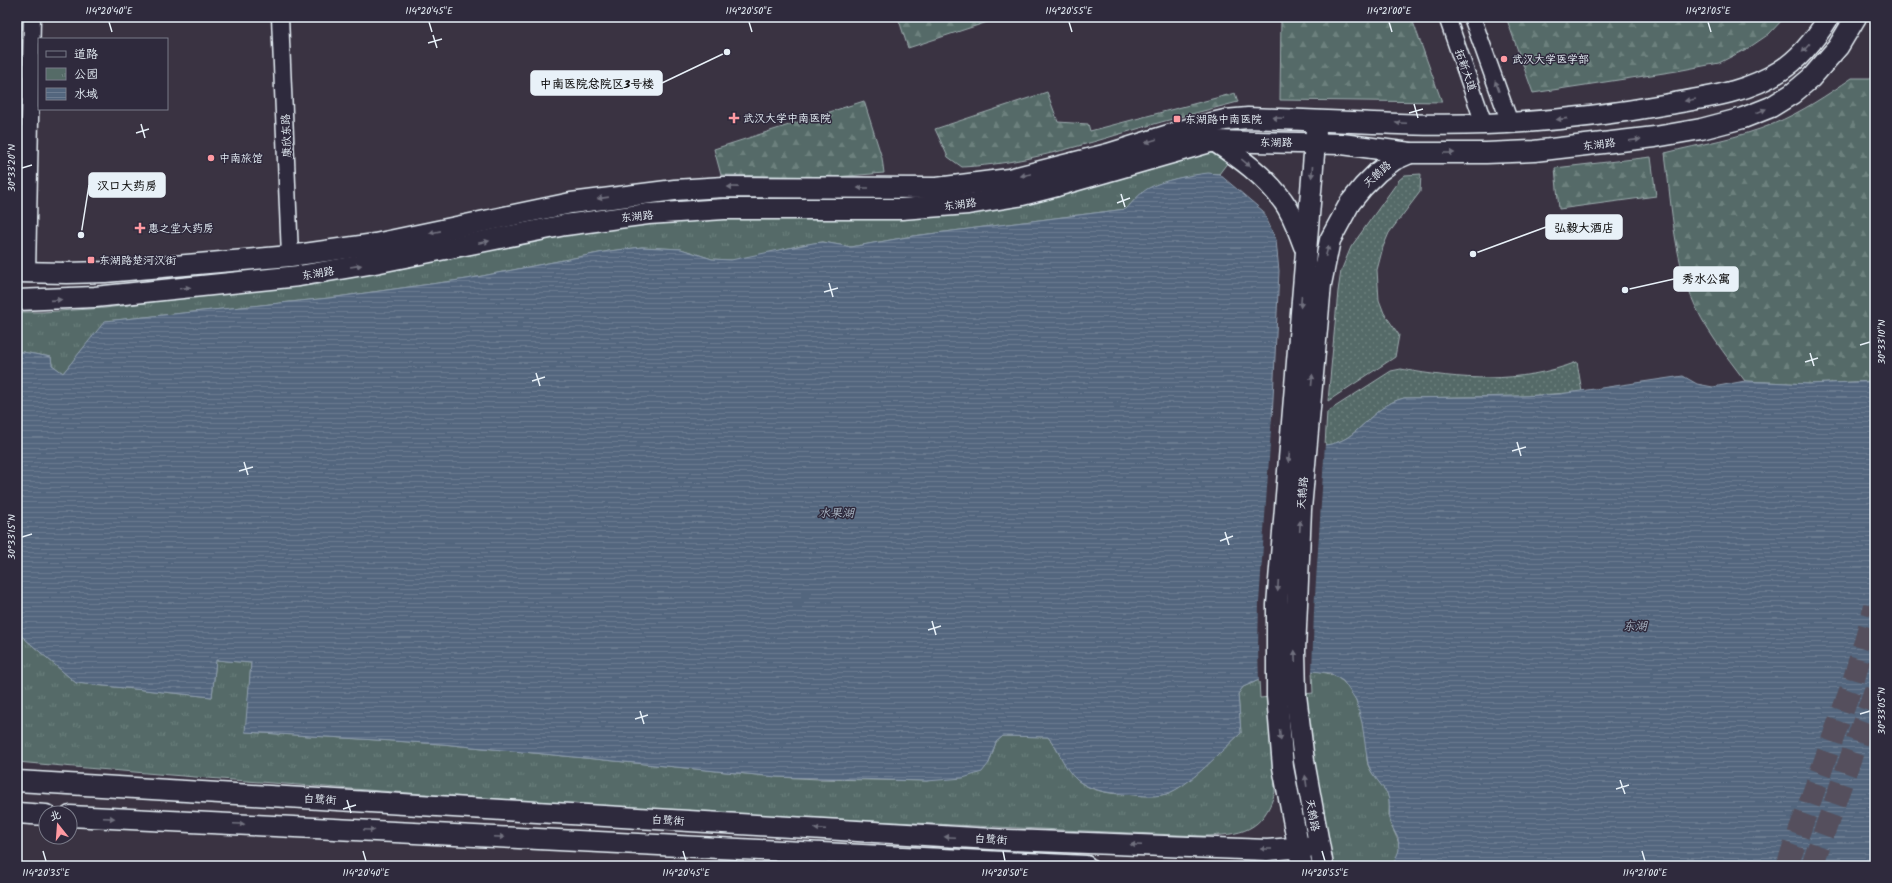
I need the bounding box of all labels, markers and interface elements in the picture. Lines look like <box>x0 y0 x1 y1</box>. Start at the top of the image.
text: 114°20'40"E <box>85 3 134 19</box>
text: 114°20'45"E <box>405 3 454 19</box>
text: 114°20'50"E <box>726 3 774 19</box>
text: 114°20'55"E <box>1045 3 1094 19</box>
text: 114°21'00"E <box>1367 3 1413 19</box>
text: 114°21'05"E <box>1685 3 1732 19</box>
legend <box>38 38 168 110</box>
one-way arrow <box>1801 43 1811 53</box>
text: 道路 <box>74 45 98 64</box>
street label: 拓新大道 <box>1449 47 1481 94</box>
place label: 武汉大学医学部 <box>1512 51 1589 69</box>
marker: 武汉大学医学部 <box>1499 54 1509 64</box>
text: 公园 <box>74 65 98 84</box>
callout: 中南医院总院区3号楼 <box>531 71 662 95</box>
text: 中南医院总院区3号楼 <box>540 75 654 94</box>
one-way arrow <box>1494 80 1500 92</box>
text: 水域 <box>74 85 98 104</box>
one-way arrow <box>1684 98 1696 104</box>
one-way arrow <box>1755 108 1767 114</box>
place label: 武汉大学中南医院 <box>743 110 831 128</box>
place label: 东湖路中南医院 <box>1185 111 1262 129</box>
marker: 武汉大学中南医院 <box>728 112 740 124</box>
street label: 康欣东路 <box>277 114 297 158</box>
marker: 东湖路中南医院 <box>1172 114 1182 124</box>
one-way arrow <box>1272 115 1284 122</box>
one-way arrow <box>1556 116 1568 122</box>
one-way arrow <box>1394 120 1407 126</box>
street label: 东湖路 <box>1259 134 1293 152</box>
street label: 东湖路 <box>1582 134 1617 156</box>
one-way arrow <box>1629 137 1641 143</box>
one-way arrow <box>1145 138 1157 144</box>
text: 30°33'20"N <box>4 144 20 192</box>
place label: 中南旅馆 <box>219 150 263 168</box>
one-way arrow <box>1443 150 1456 156</box>
marker: 中南旅馆 <box>206 153 216 163</box>
street label: 天鹅路 <box>1359 157 1396 192</box>
one-way arrow <box>1241 158 1252 167</box>
one-way arrow <box>1308 166 1315 178</box>
callout: 汉口大药房 <box>89 173 165 197</box>
one-way arrow <box>1020 173 1032 179</box>
text: 汉口大药房 <box>97 177 157 196</box>
one-way arrow <box>726 184 739 190</box>
one-way arrow <box>856 185 869 191</box>
street label: 东湖路 <box>943 194 978 216</box>
one-way arrow <box>597 195 609 201</box>
street label: 东湖路 <box>620 207 654 227</box>
callout: 弘毅大酒店 <box>1546 215 1622 239</box>
text: 弘毅大酒店 <box>1554 219 1614 238</box>
place label: 惠之堂大药房 <box>148 220 214 238</box>
marker: 惠之堂大药房 <box>135 223 145 233</box>
one-way arrow <box>429 229 441 235</box>
one-way arrow <box>478 239 490 245</box>
one-way arrow <box>1324 245 1330 257</box>
place label: 东湖路楚河汉街 <box>99 252 177 270</box>
marker: 东湖路楚河汉街 <box>86 255 96 265</box>
street label: 东湖路 <box>300 263 336 285</box>
one-way arrow <box>350 263 362 269</box>
callout: 秀水公寓 <box>1674 267 1738 291</box>
text: 秀水公寓 <box>1682 270 1730 289</box>
one-way arrow <box>179 284 191 291</box>
one-way arrow <box>50 296 62 303</box>
one-way arrow <box>1298 296 1304 308</box>
text: 30°33'10"N <box>1874 319 1890 365</box>
one-way arrow <box>1309 374 1315 386</box>
one-way arrow <box>1285 451 1292 463</box>
street label: 天鹅路 <box>1293 476 1313 510</box>
water label: 水果湖 <box>818 504 855 523</box>
text: 30°33'15"N <box>4 514 20 560</box>
one-way arrow <box>1296 520 1303 532</box>
one-way arrow <box>1275 580 1282 592</box>
water label: 东湖 <box>1623 617 1648 636</box>
one-way arrow <box>1292 649 1298 662</box>
text: 30°33'05"N <box>1874 687 1890 735</box>
one-way arrow <box>1277 729 1284 741</box>
one-way arrow <box>1303 774 1309 787</box>
street label: 白鹭街 <box>303 790 338 810</box>
street label: 天鹅路 <box>1300 797 1324 833</box>
north arrow <box>38 805 78 845</box>
text: 北 <box>47 806 63 827</box>
street label: 白鹭街 <box>651 811 686 831</box>
one-way arrow <box>103 815 116 821</box>
one-way arrow <box>233 821 245 828</box>
one-way arrow <box>814 825 826 832</box>
one-way arrow <box>363 827 375 834</box>
street label: 白鹭街 <box>974 830 1009 850</box>
one-way arrow <box>492 833 505 840</box>
one-way arrow <box>944 833 956 840</box>
one-way arrow <box>1129 842 1142 848</box>
one-way arrow <box>1259 846 1272 852</box>
text: 114°20'35"E <box>22 865 71 881</box>
text: 114°20'40"E <box>342 865 391 881</box>
text: 114°20'45"E <box>662 865 711 881</box>
text: 114°20'50"E <box>982 865 1030 881</box>
text: 114°20'55"E <box>1301 865 1350 881</box>
text: 114°21'00"E <box>1623 865 1669 881</box>

